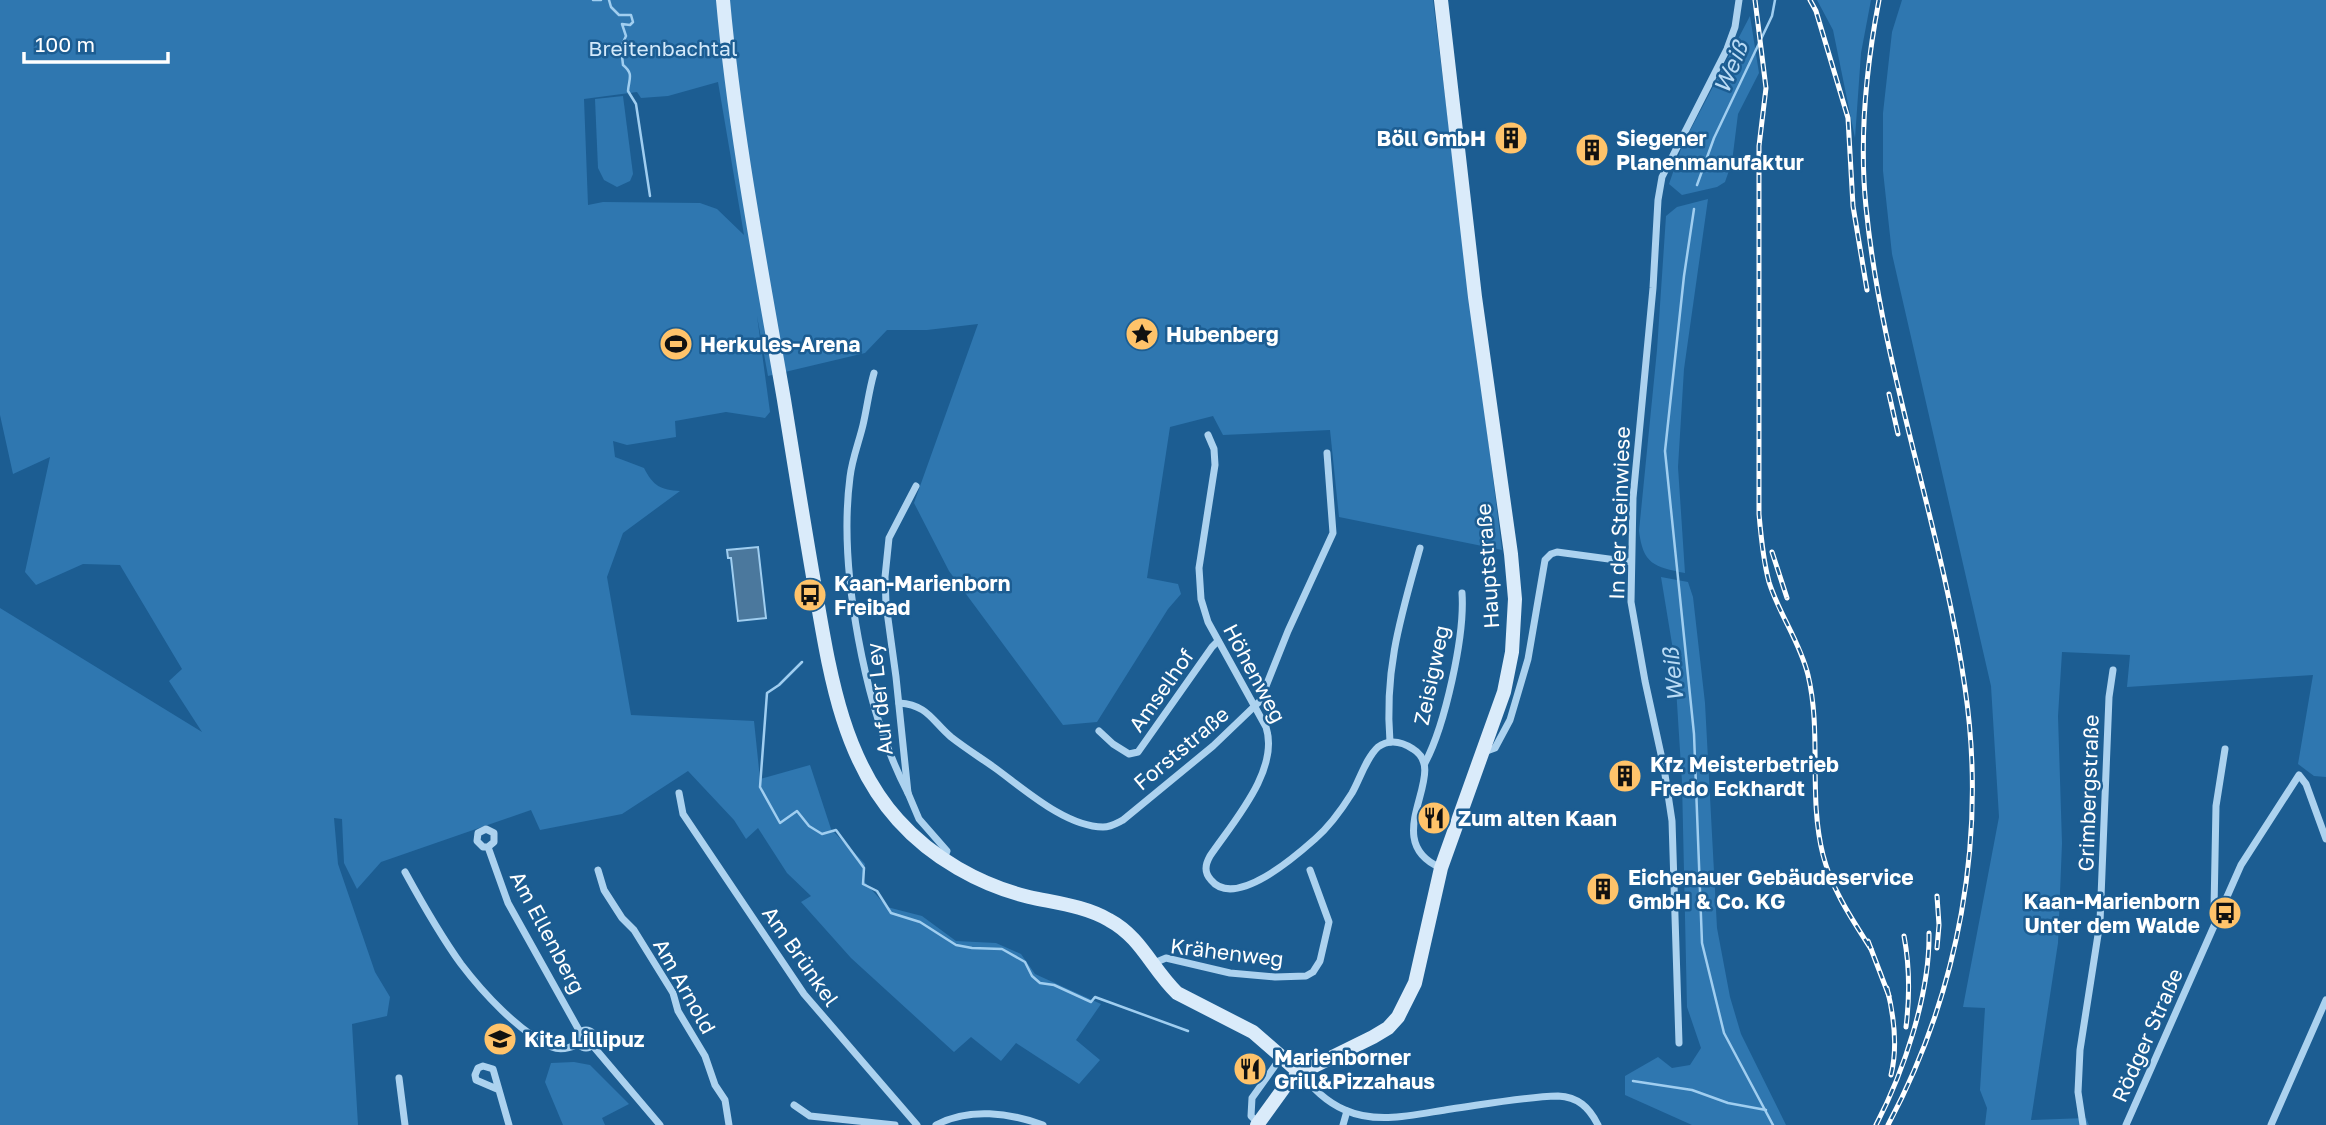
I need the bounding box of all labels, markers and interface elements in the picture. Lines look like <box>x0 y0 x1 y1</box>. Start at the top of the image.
scale bar <box>24 21 168 65</box>
text: 100 m <box>35 31 95 57</box>
park label: Breitenbachtal <box>588 35 738 61</box>
water label: Weiß <box>1707 35 1754 97</box>
building icon: Böll GmbH <box>1492 119 1530 157</box>
place label: Böll GmbH <box>1377 125 1486 151</box>
place label: Siegener Planenmanufaktur <box>1616 125 1804 175</box>
building icon: Siegener Planenmanufaktur <box>1573 131 1611 169</box>
place icon: Hubenberg <box>1123 315 1161 353</box>
place label: Hubenberg <box>1166 321 1279 347</box>
sports icon: Herkules-Arena <box>657 325 695 363</box>
place label: Herkules-Arena <box>700 331 860 357</box>
street label: In der Steinwiese <box>1603 426 1635 600</box>
street label: Hauptstraße <box>1470 502 1504 630</box>
place label: Kaan-Marienborn Freibad <box>834 570 1010 620</box>
bus stop icon: Kaan-Marienborn Freibad <box>791 576 829 614</box>
street label: Höhenweg <box>1218 619 1292 727</box>
street label: Zeisigweg <box>1408 623 1454 727</box>
street label: Auf der Ley <box>860 641 898 757</box>
street label: Amselhof <box>1123 643 1199 737</box>
water label: Weiß <box>1655 645 1689 703</box>
street label: Forststraße <box>1128 701 1234 795</box>
street label: Grimbergstraße <box>2072 714 2104 872</box>
place label: Kfz Meisterbetrieb Fredo Eckhardt <box>1650 751 1839 801</box>
building icon: Kfz Meisterbetrieb Fredo Eckhardt <box>1606 757 1644 795</box>
restaurant icon: Zum alten Kaan <box>1415 799 1453 837</box>
place label: Zum alten Kaan <box>1458 805 1617 831</box>
place label: Eichenauer Gebäudeservice GmbH & Co. KG <box>1628 864 1914 914</box>
street label: Am Ellenberg <box>505 866 591 998</box>
building icon: Eichenauer Gebäudeservice GmbH & Co. KG <box>1584 870 1622 908</box>
place label: Kaan-Marienborn Unter dem Walde <box>2024 888 2200 938</box>
bus stop icon: Kaan-Marienborn Unter dem Walde <box>2206 894 2244 932</box>
street label: Am Brünkel <box>757 901 845 1011</box>
street label: Krähenweg <box>1169 932 1285 972</box>
street label: Am Arnold <box>648 934 722 1038</box>
street label: Rödger Straße <box>2106 964 2188 1106</box>
school or university icon: Kita Lillipuz <box>481 1020 519 1058</box>
place label: Kita Lillipuz <box>524 1026 645 1052</box>
place label: Marienborner Grill&Pizzahaus <box>1274 1044 1435 1094</box>
restaurant icon: Marienborner Grill&Pizzahaus <box>1231 1050 1269 1088</box>

